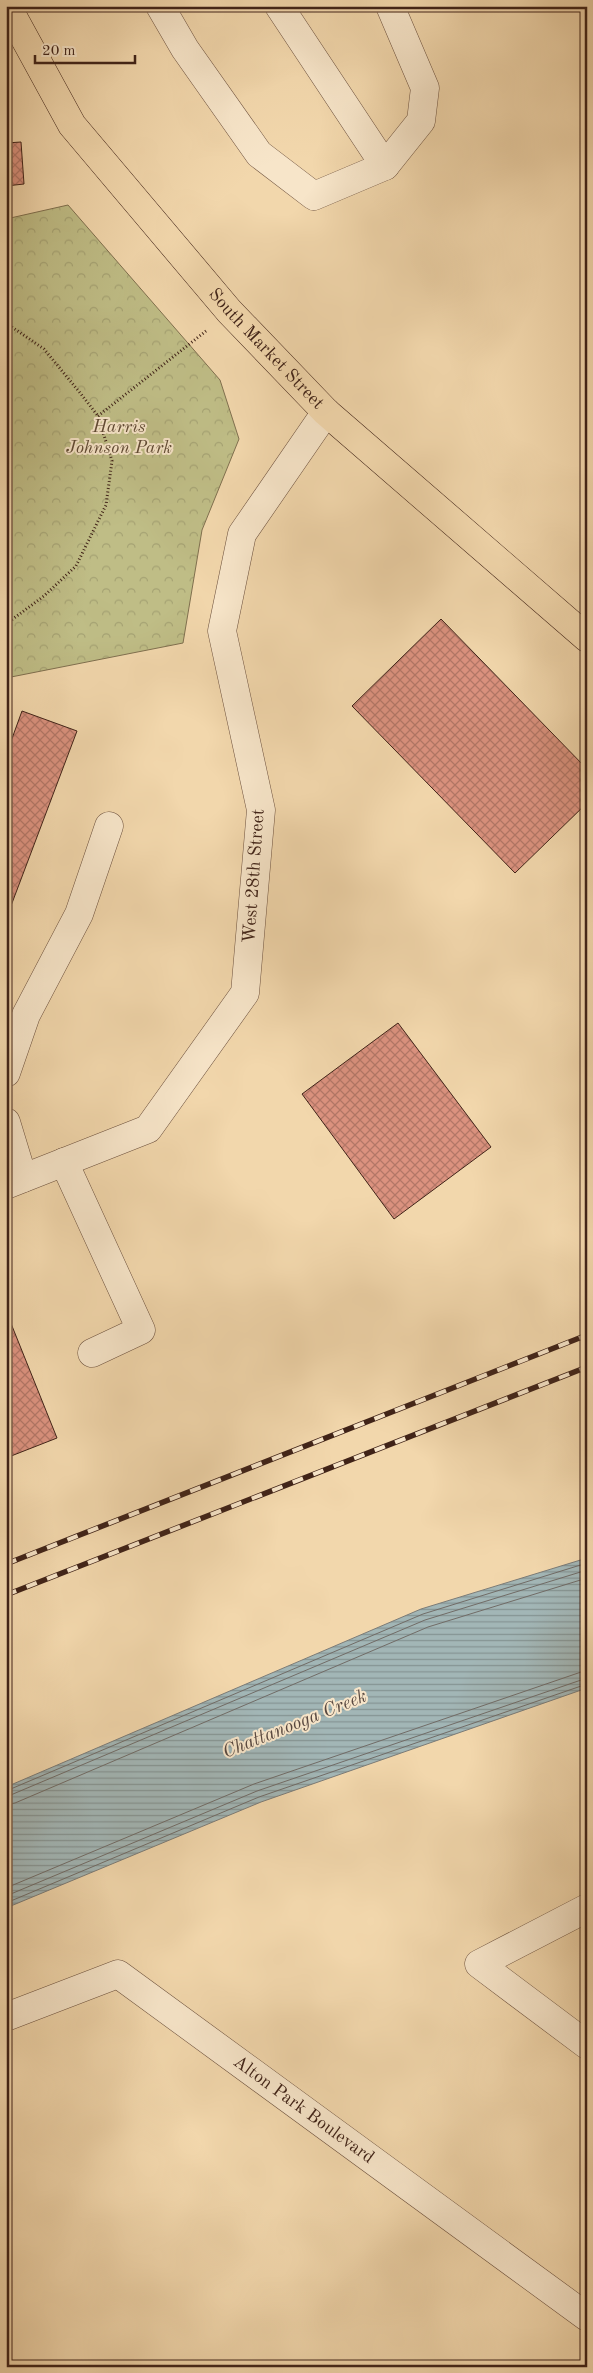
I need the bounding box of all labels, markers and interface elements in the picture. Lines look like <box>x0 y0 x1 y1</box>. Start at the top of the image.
scale bar <box>35 32 135 64</box>
text: 20 m <box>42 44 76 59</box>
street label: South Market Street <box>205 285 327 413</box>
park label: Harris Johnson Park <box>66 418 172 457</box>
street label: West 28th Street <box>240 808 268 944</box>
water label: Chattanooga Creek <box>220 1687 370 1763</box>
street label: Alton Park Boulevard <box>230 2052 377 2167</box>

